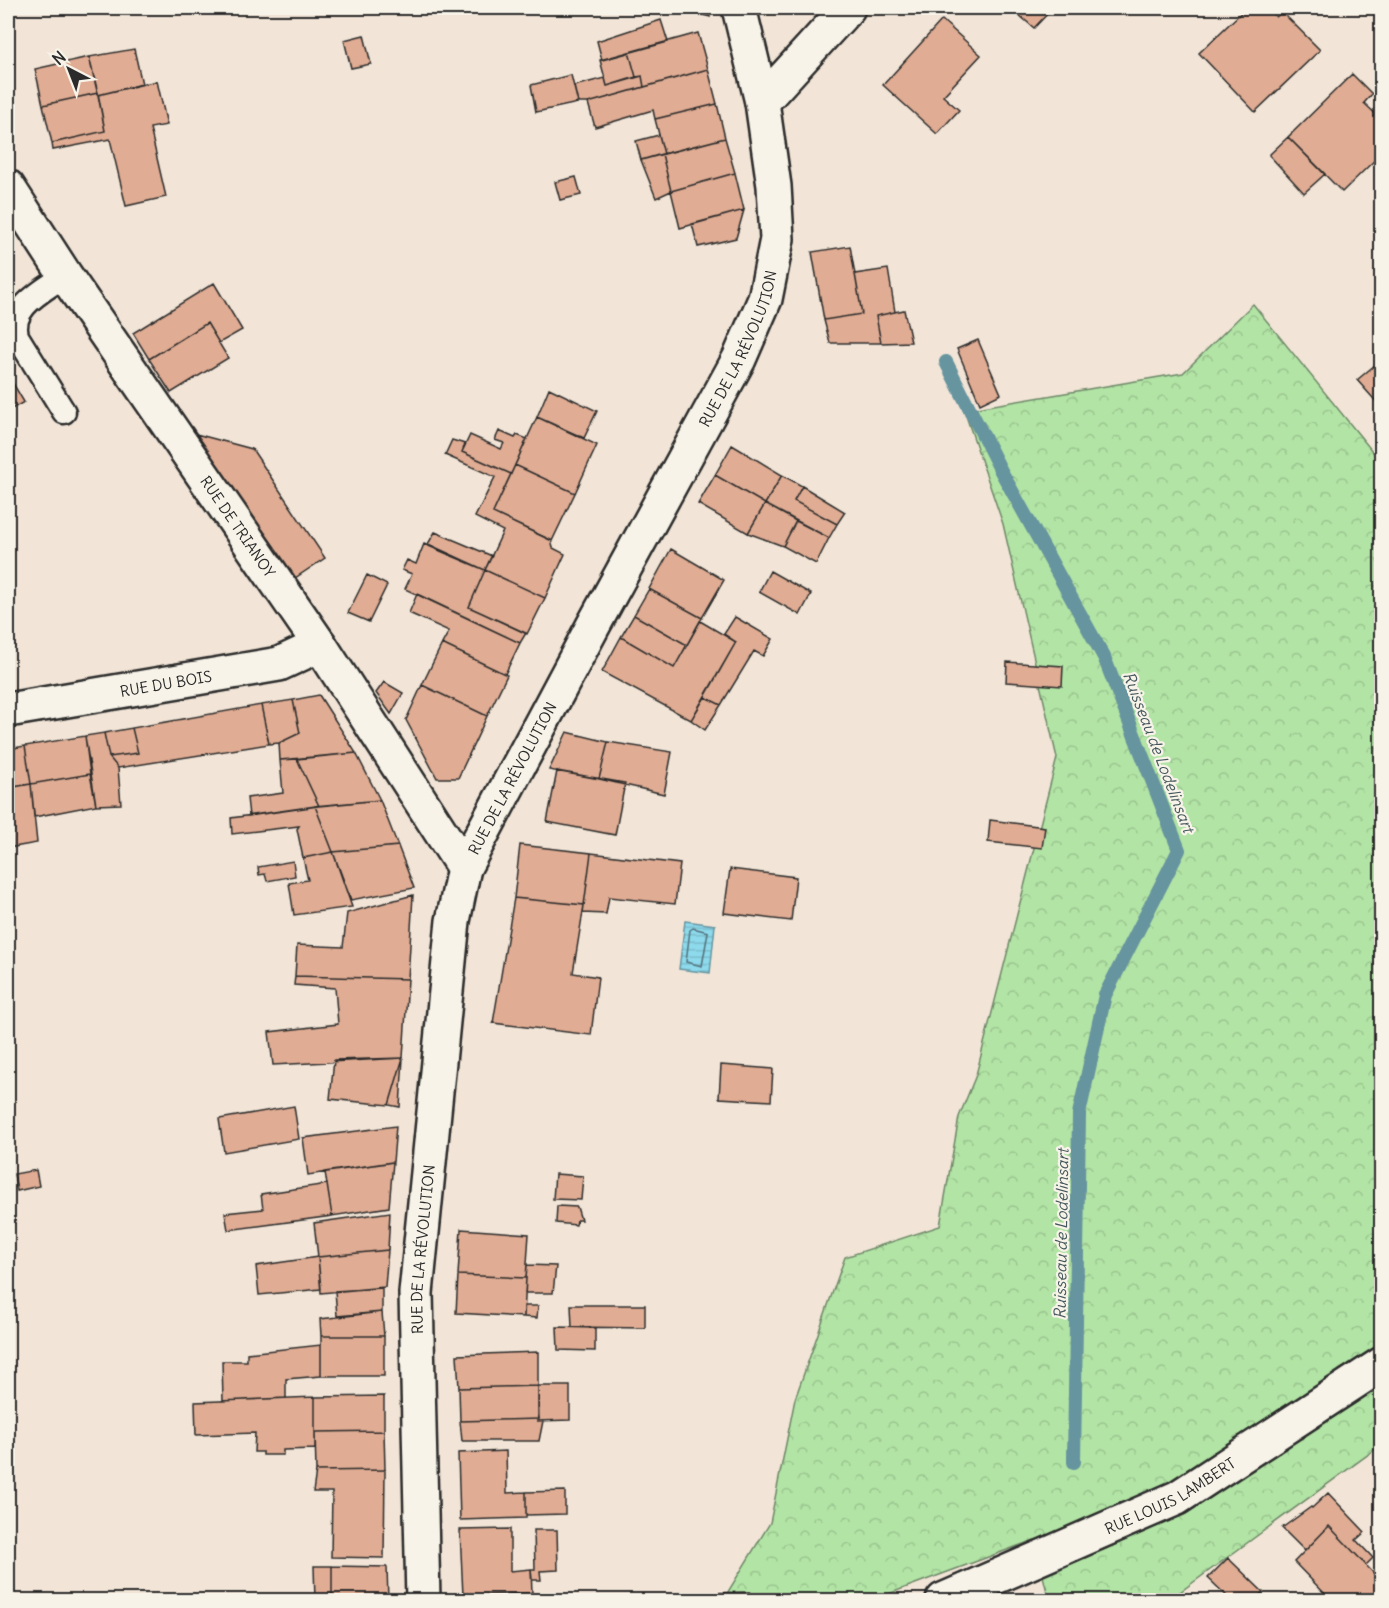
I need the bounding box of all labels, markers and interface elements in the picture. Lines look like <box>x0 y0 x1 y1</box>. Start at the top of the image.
north arrow <box>39 39 99 99</box>
text: N <box>48 47 70 69</box>
street label: RUE DE LA RÉVOLUTION <box>694 269 780 430</box>
street label: RUE DE TRIANOY <box>197 472 280 581</box>
street label: RUE DU BOIS <box>118 666 213 700</box>
water label: Ruisseau de Lodelinsart <box>1119 669 1200 838</box>
street label: RUE DE LA RÉVOLUTION <box>464 699 560 858</box>
water label: Ruisseau de Lodelinsart <box>1050 1146 1073 1319</box>
street label: RUE DE LA RÉVOLUTION <box>406 1164 438 1334</box>
street label: RUE LOUIS LAMBERT <box>1102 1453 1239 1538</box>

